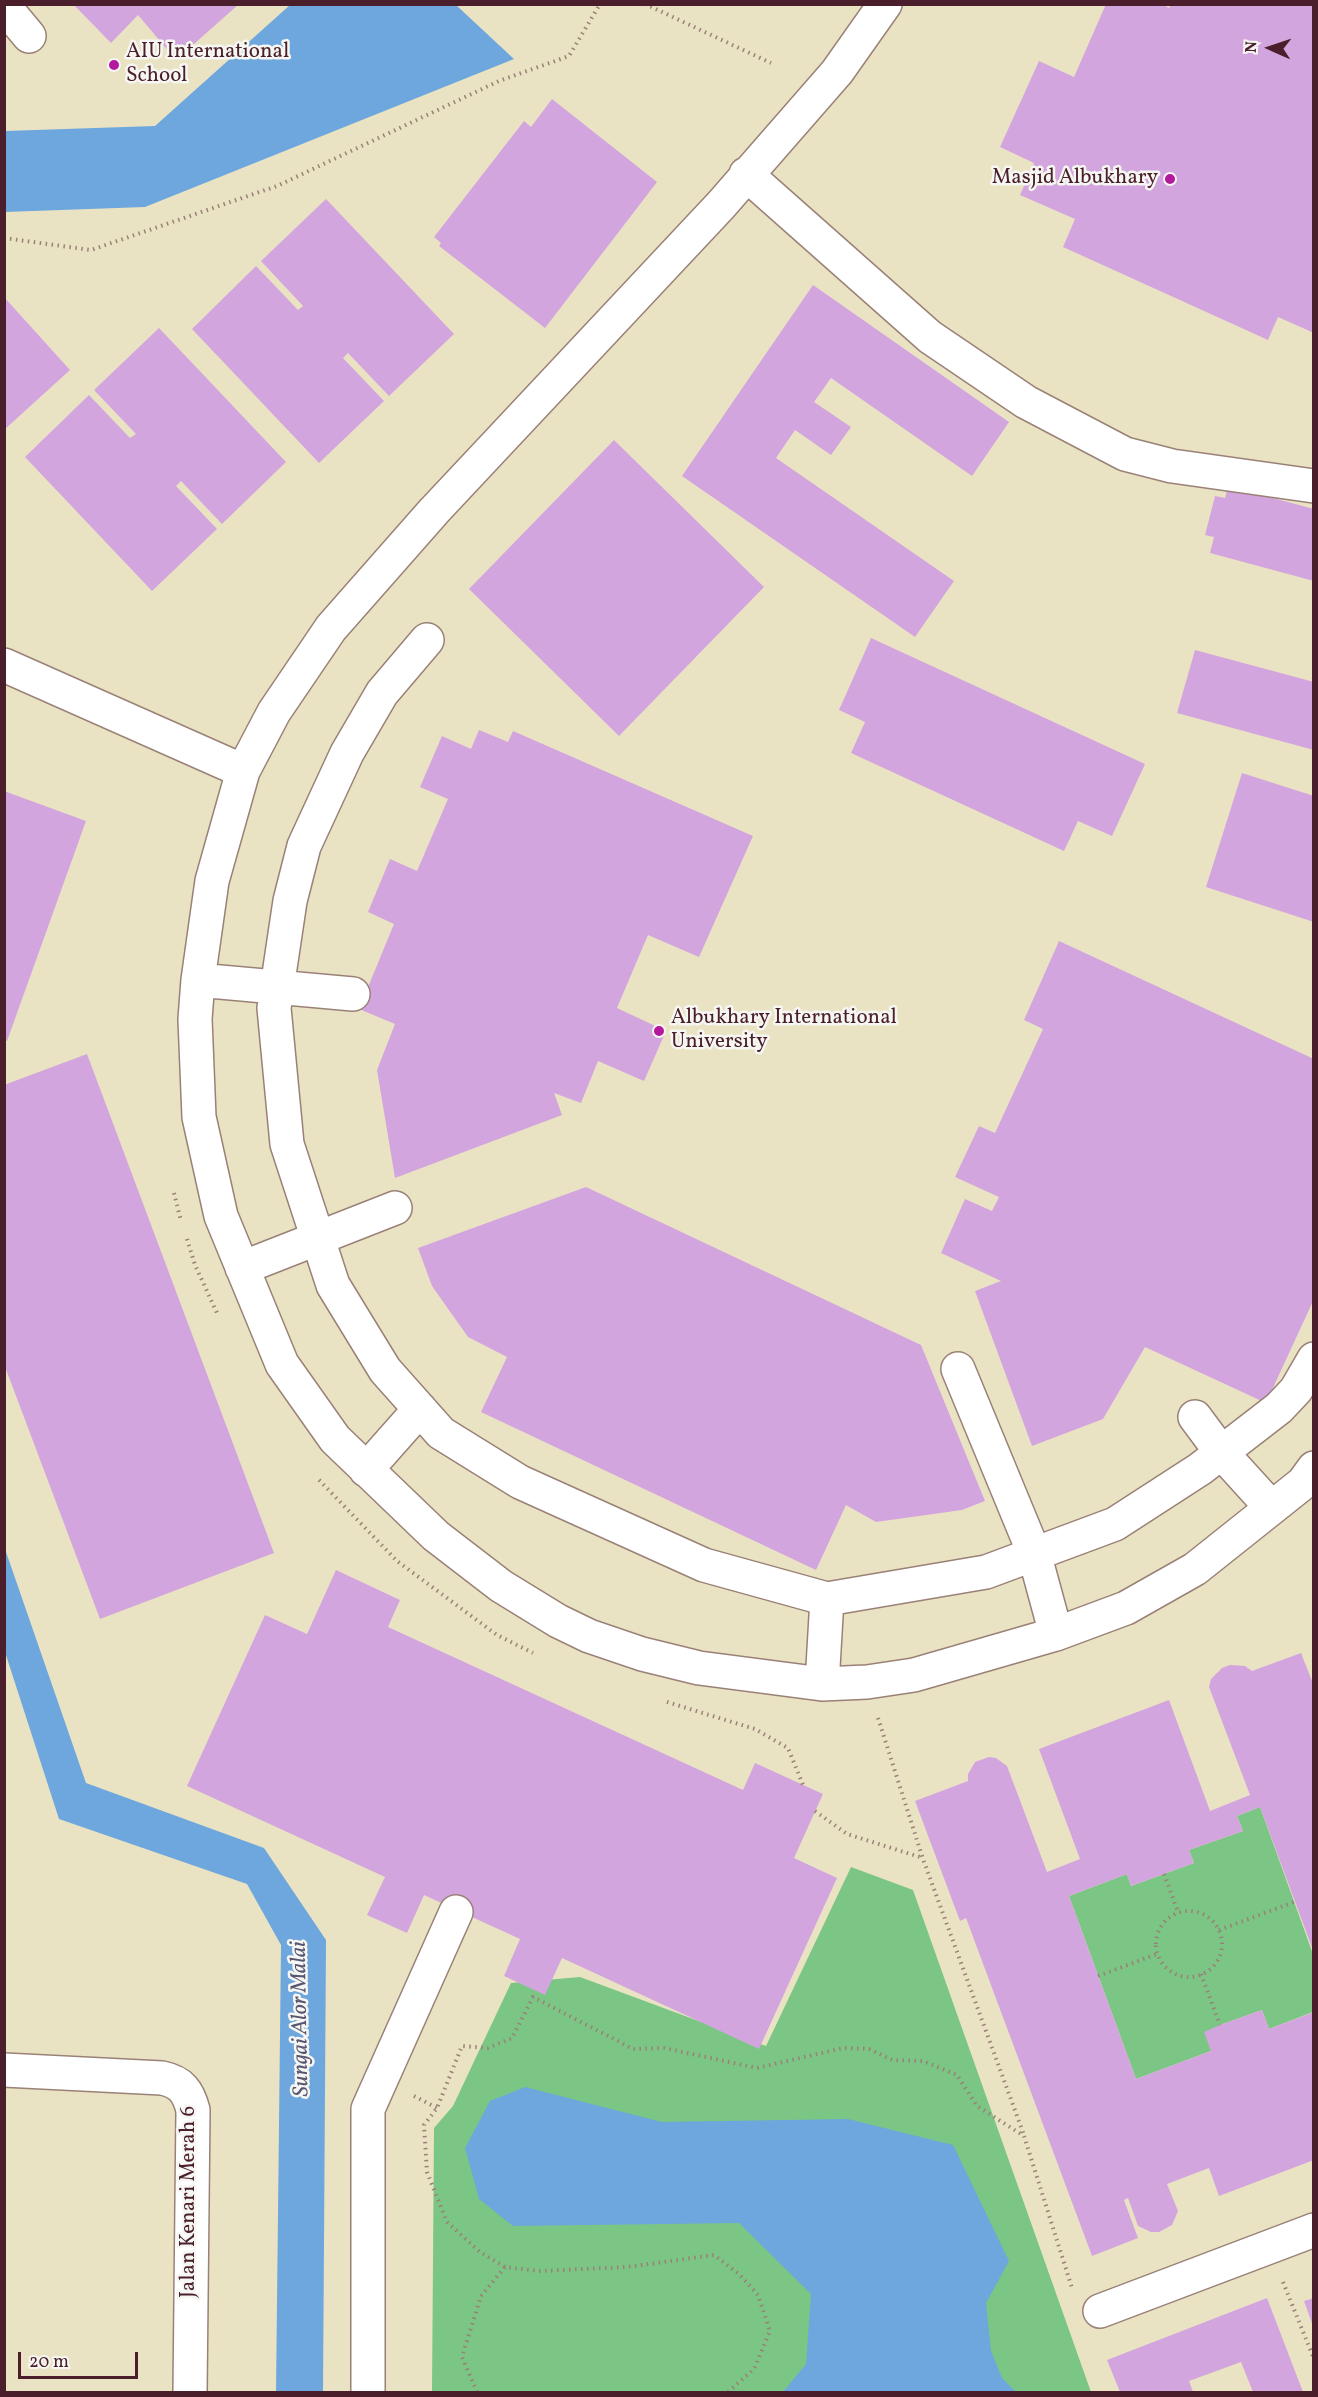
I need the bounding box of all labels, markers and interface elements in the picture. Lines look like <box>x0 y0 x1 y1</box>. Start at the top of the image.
north arrow <box>1240 18 1300 78</box>
place label: AIU International School <box>126 40 289 90</box>
text: N <box>1241 41 1263 53</box>
marker: AIU International School <box>107 58 121 72</box>
place label: Masjid Albukhary <box>992 166 1158 192</box>
marker: Masjid Albukhary <box>1163 172 1177 186</box>
place label: Albukhary International University <box>671 1006 897 1056</box>
marker: Albukhary International University <box>652 1024 666 1038</box>
water label: Sungai Alor Malai <box>287 1941 317 2097</box>
street label: Jalan Kenari Merah 6 <box>177 2106 203 2298</box>
scale bar <box>21 2340 141 2378</box>
text: 20 m <box>29 2350 69 2375</box>

